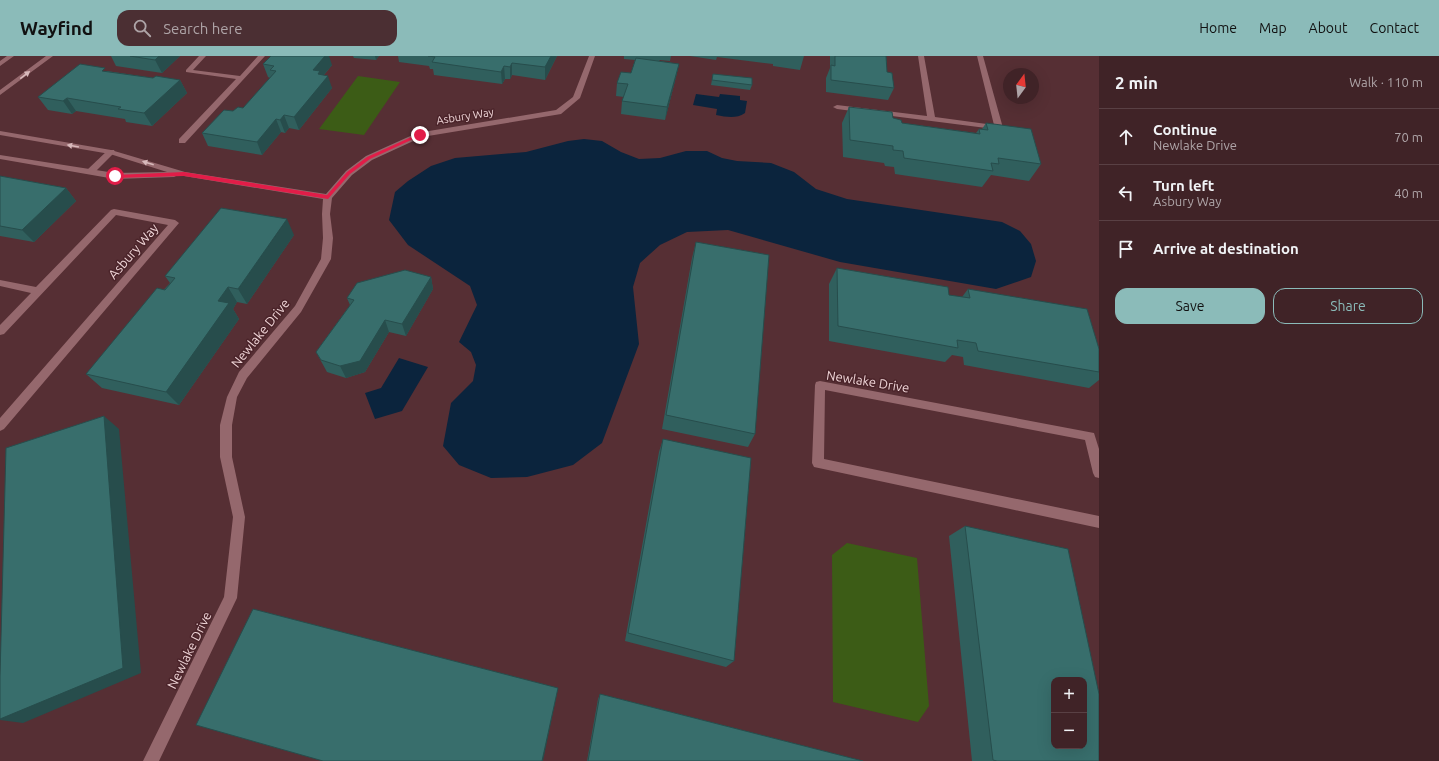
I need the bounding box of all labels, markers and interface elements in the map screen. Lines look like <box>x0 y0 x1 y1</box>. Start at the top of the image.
search box <box>117 10 397 46</box>
text: Wayfind <box>20 17 93 39</box>
icon: search <box>131 17 153 39</box>
text: Search here <box>163 20 242 37</box>
text: Home <box>1199 20 1237 36</box>
text: Map <box>1259 20 1287 36</box>
text: About <box>1309 20 1348 36</box>
text: Contact <box>1370 20 1419 36</box>
north arrow <box>1003 68 1039 104</box>
one-way arrow <box>20 71 30 79</box>
text: 2 min <box>1115 73 1158 92</box>
text: Walk · 110 m <box>1349 75 1423 89</box>
street label: Asbury Way <box>435 105 495 126</box>
text: Continue <box>1153 121 1217 138</box>
route end <box>411 126 429 144</box>
icon: ahead <box>1115 126 1137 148</box>
text: 70 m <box>1394 130 1423 144</box>
text: Newlake Drive <box>1153 138 1237 152</box>
one-way arrow <box>67 143 79 149</box>
one-way arrow <box>141 160 153 166</box>
route start <box>106 167 124 185</box>
text: Turn left <box>1153 177 1214 194</box>
icon: left <box>1115 182 1137 204</box>
text: 40 m <box>1394 186 1423 200</box>
text: Asbury Way <box>1153 194 1221 208</box>
street label: Asbury Way <box>105 221 161 281</box>
icon: arrive <box>1115 238 1137 260</box>
text: Arrive at destination <box>1153 240 1299 257</box>
button: Save <box>1115 288 1265 324</box>
button: Share <box>1273 288 1423 324</box>
street label: Newlake Drive <box>228 296 292 370</box>
street label: Newlake Drive <box>825 368 911 394</box>
street label: Newlake Drive <box>164 609 214 691</box>
map controls <box>1051 677 1087 749</box>
button: + <box>1051 677 1087 713</box>
button: − <box>1051 713 1087 749</box>

